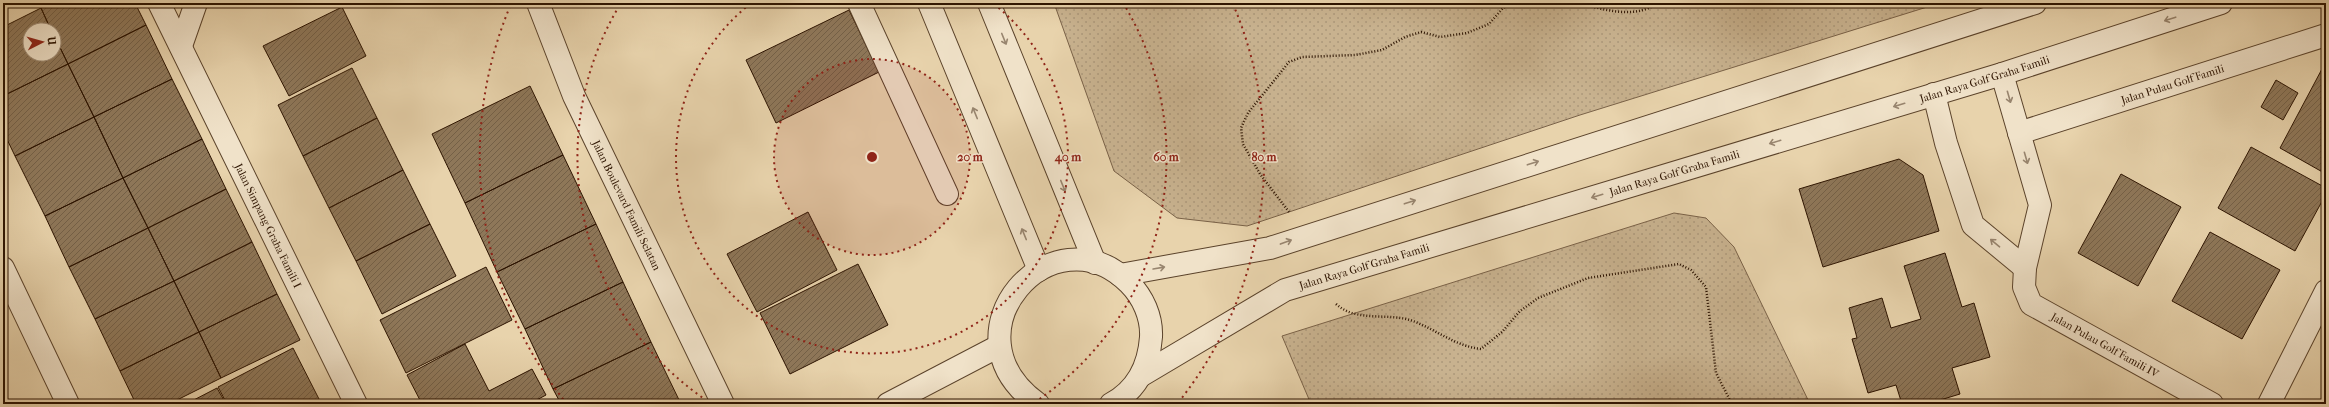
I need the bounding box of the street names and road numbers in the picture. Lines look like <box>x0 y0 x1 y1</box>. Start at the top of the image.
street label: Jalan Raya Golf Graha Famili <box>1917 53 2052 106</box>
street label: Jalan Pulau Golf Famili <box>2118 62 2226 107</box>
street label: Jalan Boulevard Famili Selatan <box>589 137 664 273</box>
street label: Jalan Raya Golf Graha Famili <box>1607 147 1742 199</box>
street label: Jalan Simpang Graha Famili I <box>231 160 304 291</box>
street label: Jalan Raya Golf Graha Famili <box>1297 241 1432 293</box>
street label: Jalan Pulau Golf Famili IV <box>2048 310 2162 381</box>

